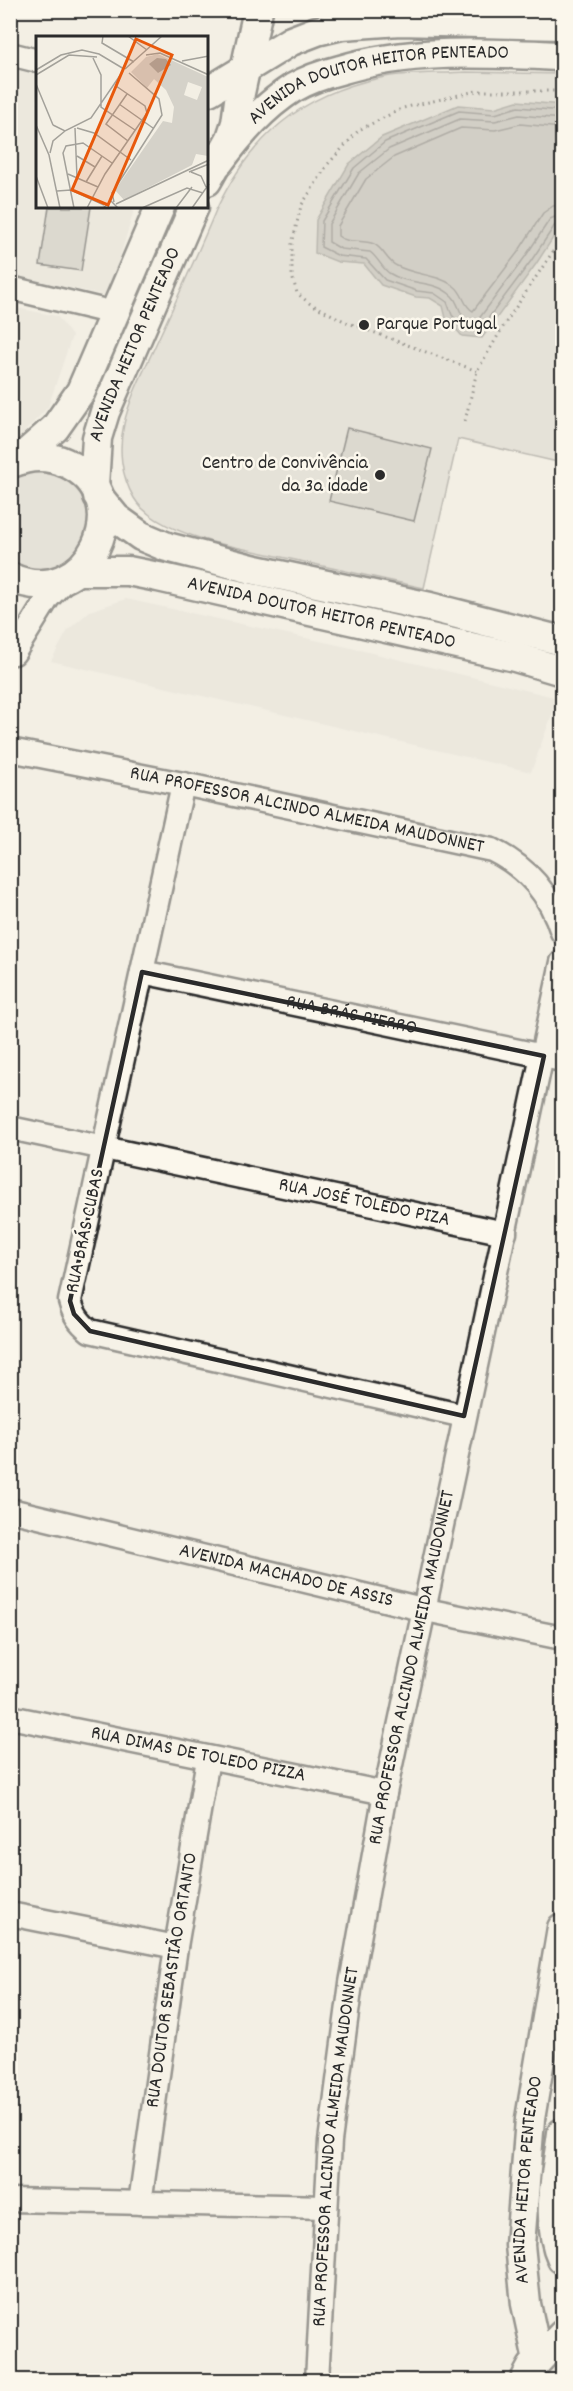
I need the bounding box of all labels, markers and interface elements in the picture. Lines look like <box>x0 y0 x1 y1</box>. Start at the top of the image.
inset map <box>36 36 208 208</box>
street label: AVENIDA DOUTOR HEITOR PENTEADO <box>242 39 509 132</box>
street label: AVENIDA HEITOR PENTEADO <box>83 243 189 445</box>
place label: Parque Portugal <box>376 311 497 339</box>
marker: Parque Portugal <box>357 318 371 332</box>
place label: Centro de Convivência da 3a idade <box>202 450 369 501</box>
marker: Centro de Convivência da 3a idade <box>373 468 387 482</box>
street label: AVENIDA DOUTOR HEITOR PENTEADO <box>185 570 458 657</box>
street label: RUA PROFESSOR ALCINDO ALMEIDA MAUDONNET <box>127 760 486 862</box>
street label: RUA BRÁS PIERRO <box>283 989 420 1043</box>
street label: RUA BRÁS CUBAS <box>59 1166 113 1296</box>
street label: RUA JOSÉ TOLEDO PIZA <box>276 1171 452 1235</box>
street label: RUA PROFESSOR ALCINDO ALMEIDA MAUDONNET <box>362 1488 463 1847</box>
street label: AVENIDA MACHADO DE ASSIS <box>176 1537 396 1616</box>
street label: RUA DIMAS DE TOLEDO PIZZA <box>88 1720 308 1791</box>
street label: RUA DOUTOR SEBASTIÃO ORTANTO <box>140 1851 206 2110</box>
street label: RUA PROFESSOR ALCINDO ALMEIDA MAUDONNET <box>306 1965 368 2327</box>
street label: AVENIDA HEITOR PENTEADO <box>506 2074 551 2285</box>

